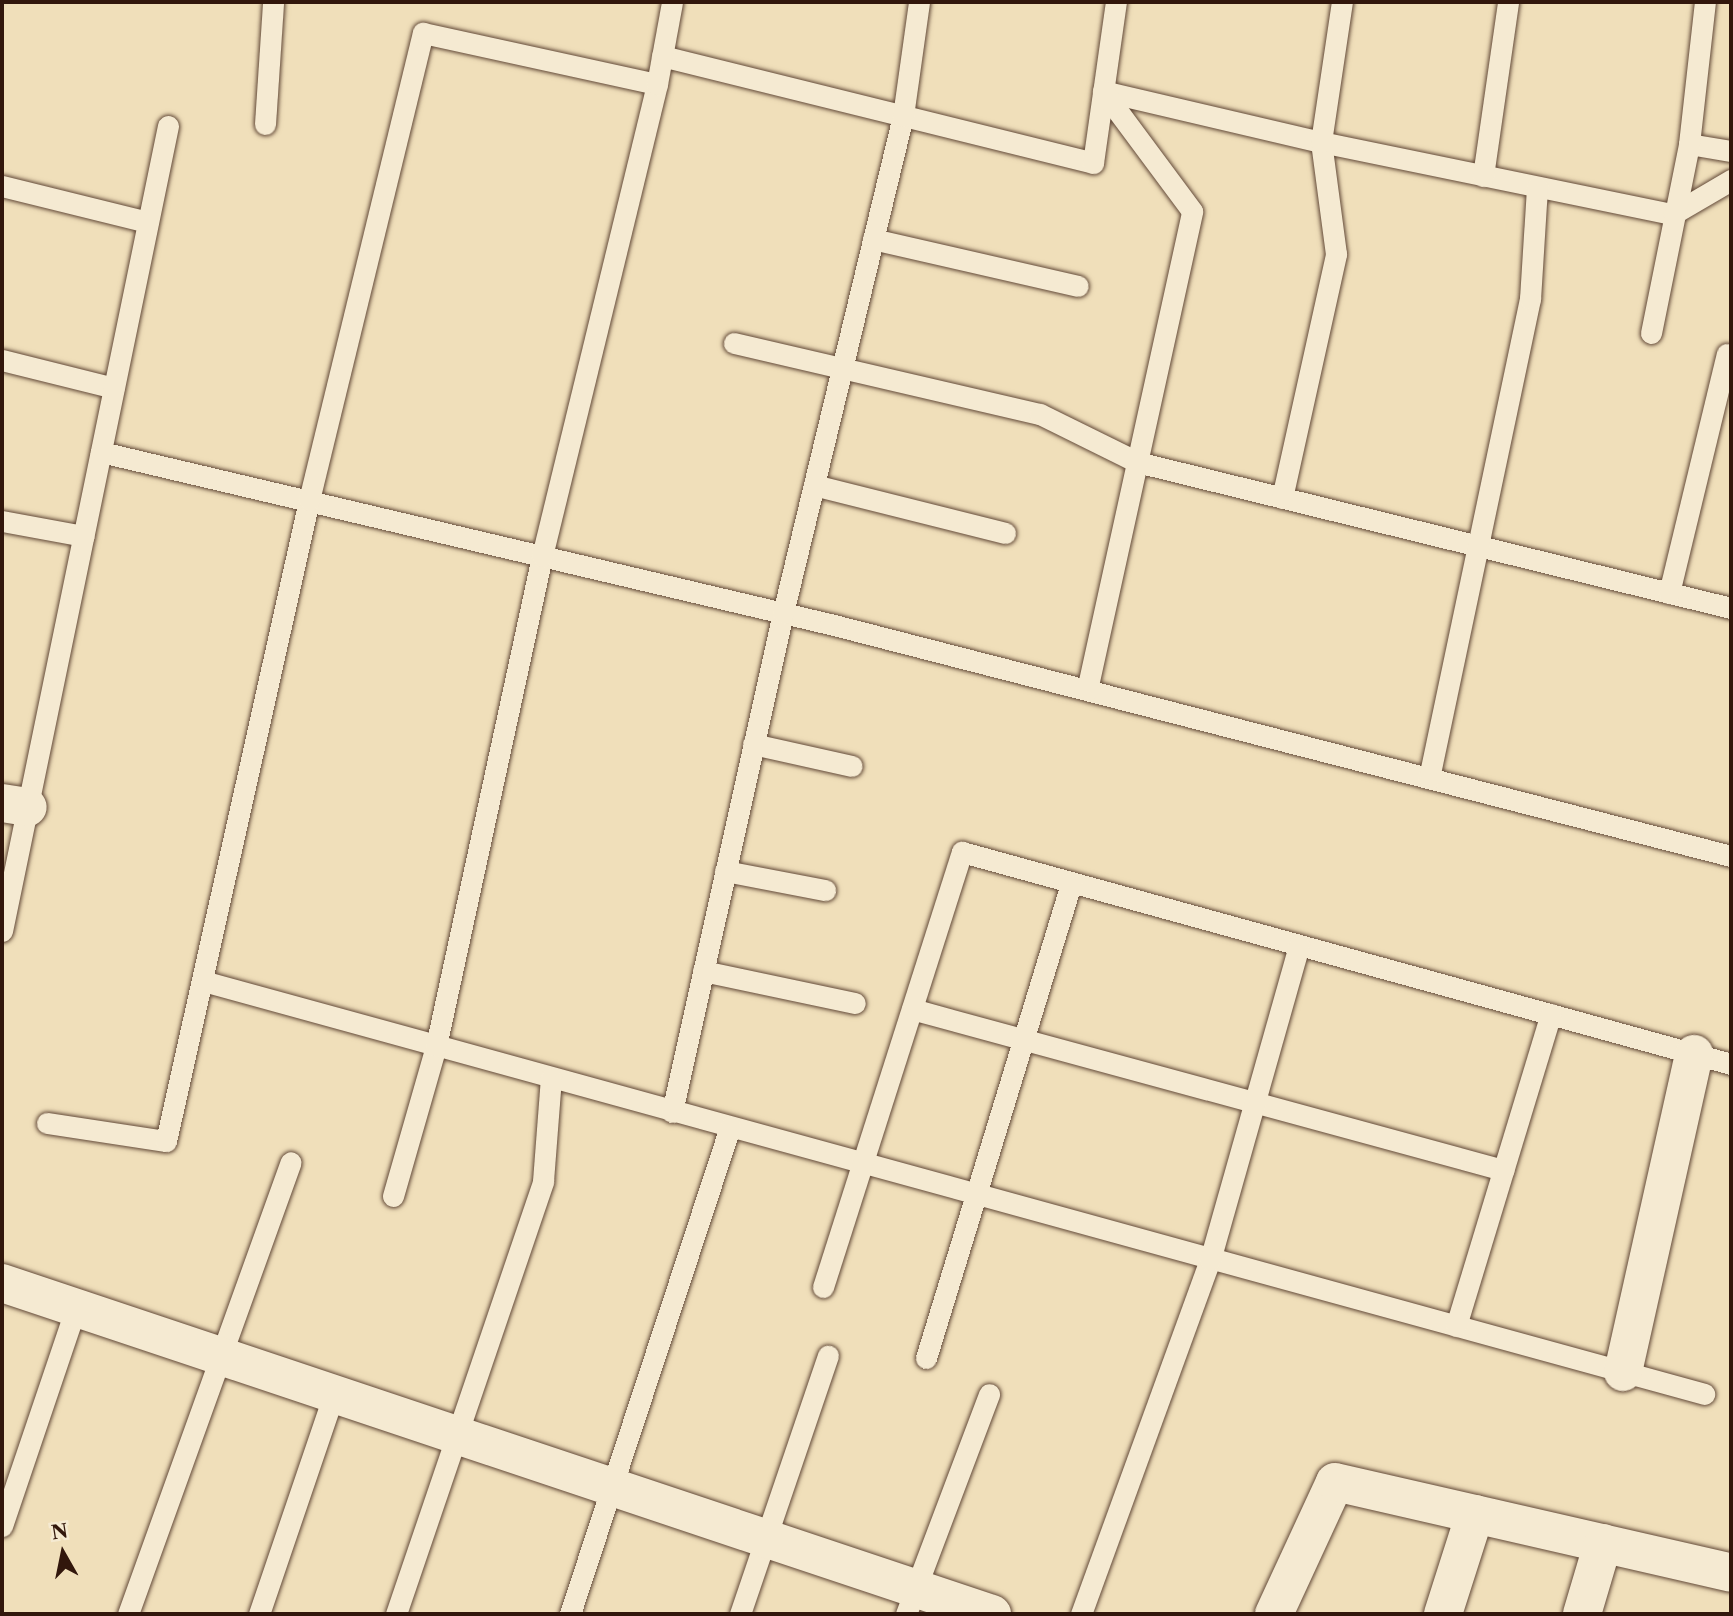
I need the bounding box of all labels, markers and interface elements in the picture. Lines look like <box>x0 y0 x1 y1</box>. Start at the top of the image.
north arrow <box>28 1518 98 1588</box>
text: N <box>50 1519 70 1544</box>

